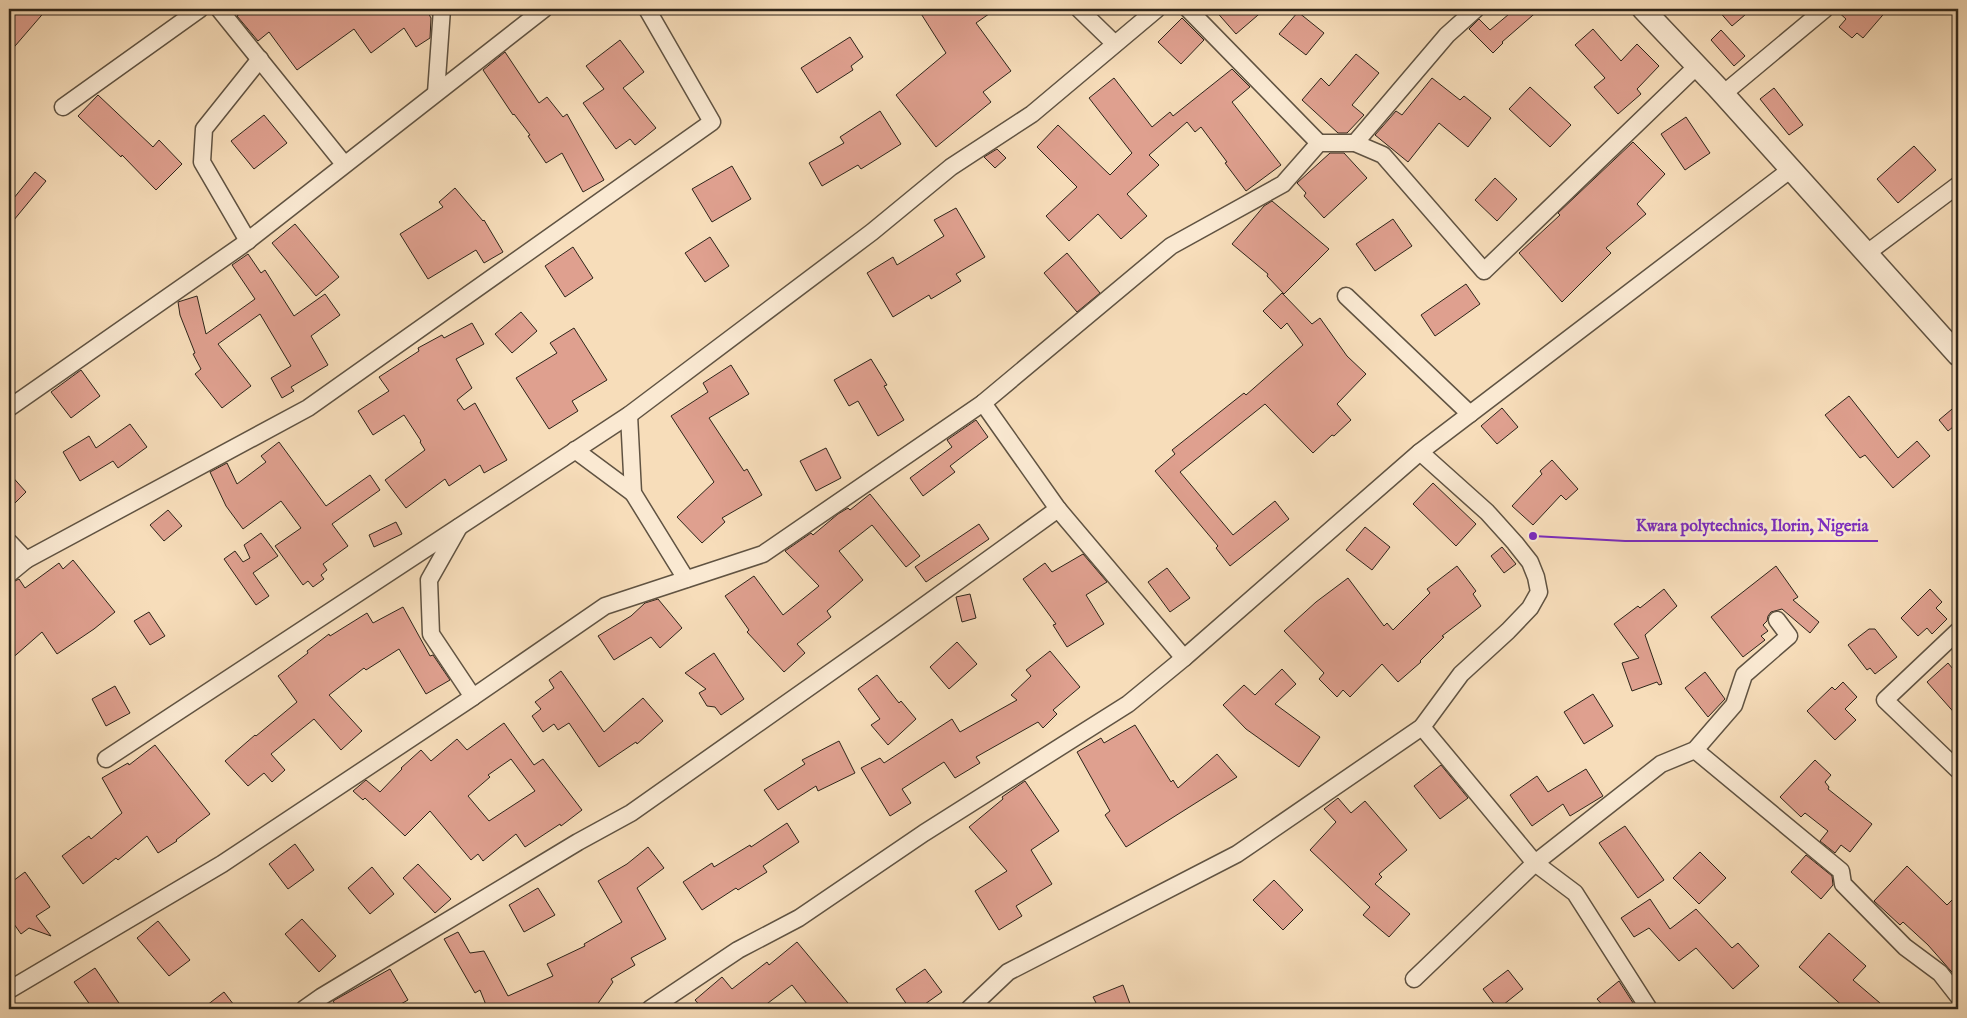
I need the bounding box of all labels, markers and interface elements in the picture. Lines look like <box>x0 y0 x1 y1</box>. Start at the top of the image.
callout: Kwara polytechnics, Ilorin, Nigeria <box>1625 510 1878 541</box>
text: Kwara polytechnics, Ilorin, Nigeria <box>1636 517 1869 537</box>

